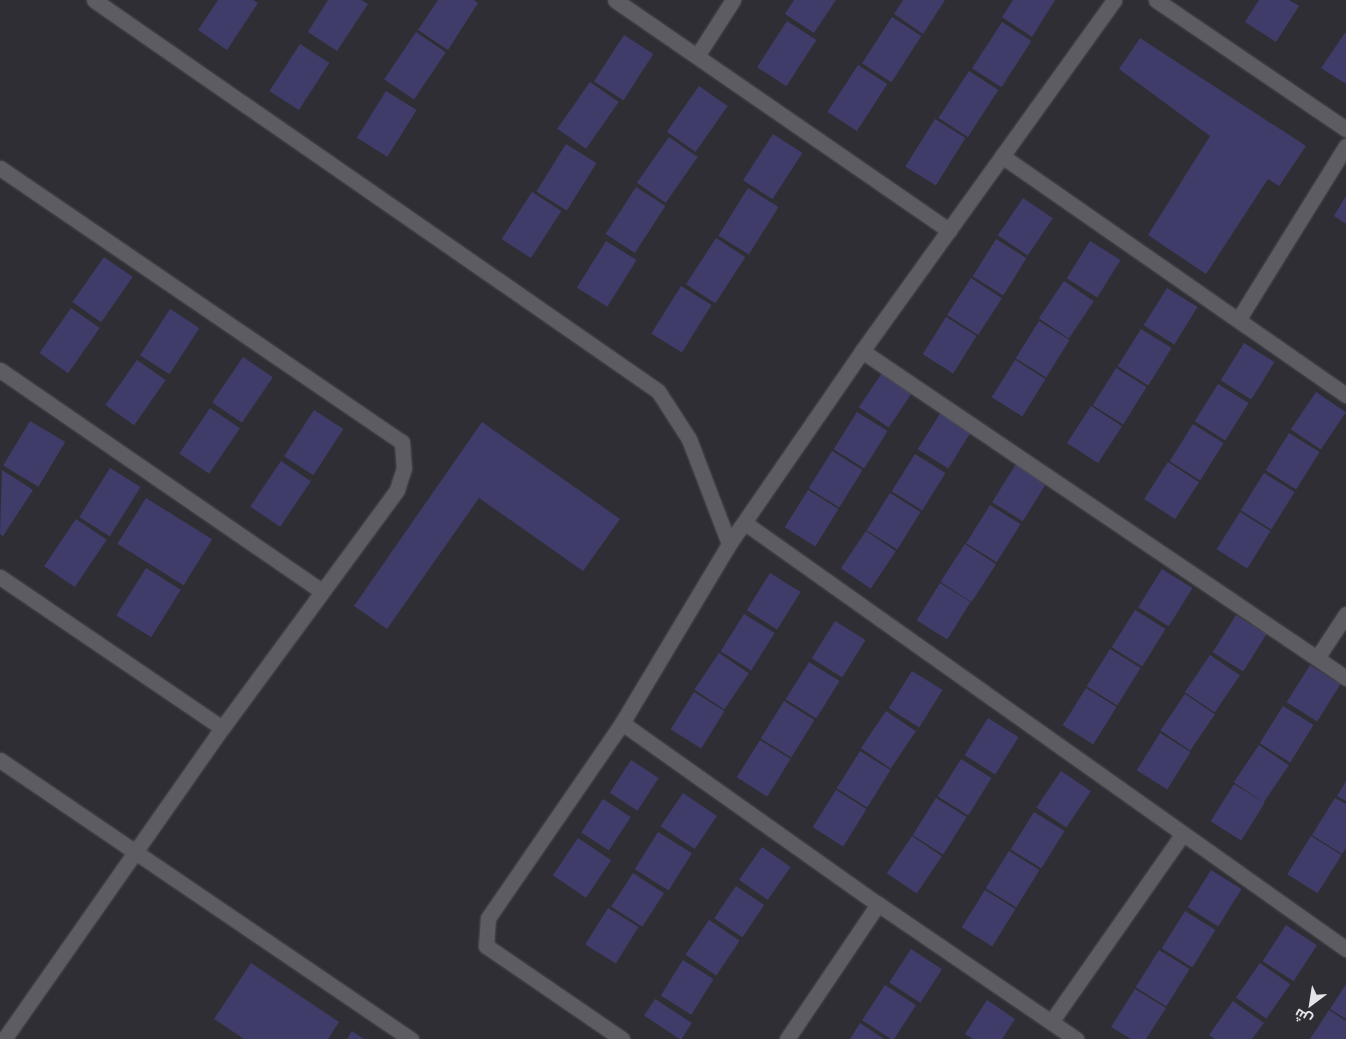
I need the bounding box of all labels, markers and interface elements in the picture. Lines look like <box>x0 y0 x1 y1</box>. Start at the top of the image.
north arrow <box>1286 979 1336 1029</box>
text: ش <box>1291 1005 1316 1029</box>

